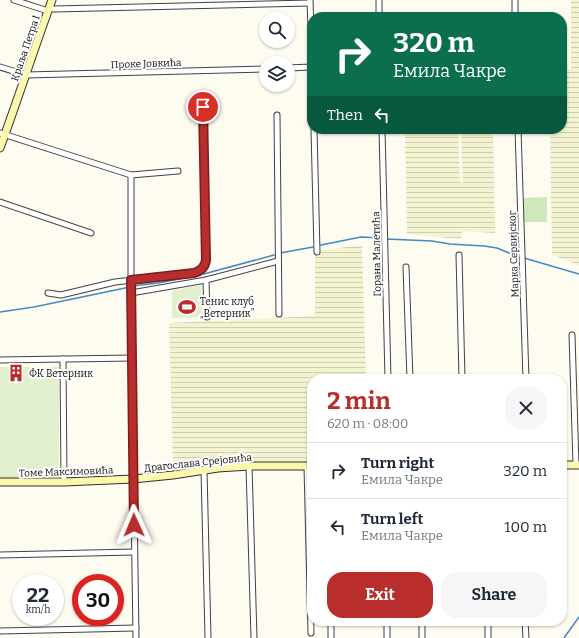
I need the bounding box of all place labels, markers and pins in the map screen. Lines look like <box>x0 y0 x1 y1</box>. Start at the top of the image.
pin <box>186 90 220 124</box>
place label: Тенис клуб „Ветерник” <box>200 295 255 320</box>
sports icon: Тенис клуб „Ветерник” <box>177 297 197 317</box>
building icon: ФК Ветерник <box>6 363 26 383</box>
place label: ФК Ветерник <box>29 368 93 380</box>

